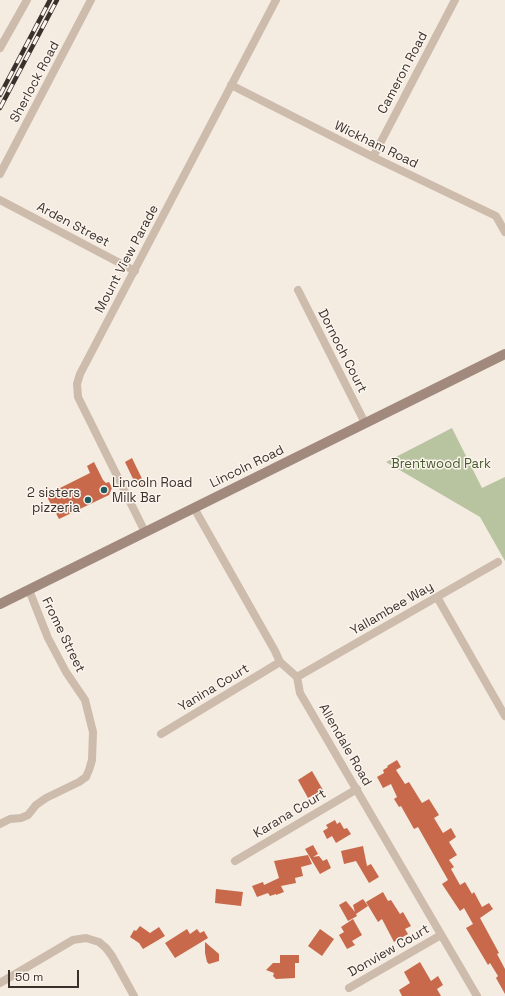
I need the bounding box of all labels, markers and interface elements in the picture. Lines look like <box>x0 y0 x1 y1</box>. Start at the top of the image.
street label: Cameron Road <box>375 29 431 117</box>
street label: Sherlock Road <box>7 39 63 125</box>
street label: Wickham Road <box>332 118 420 172</box>
street label: Arden Street <box>34 199 112 251</box>
street label: Mount View Parade <box>92 202 162 316</box>
street label: Dornoch Court <box>314 307 370 395</box>
street label: Lincoln Road <box>207 442 287 492</box>
park label: Brentwood Park <box>391 456 491 472</box>
place label: Lincoln Road Milk Bar <box>112 475 192 506</box>
place label: 2 sisters pizzeria <box>27 485 80 516</box>
marker: Lincoln Road Milk Bar <box>99 485 109 495</box>
marker: 2 sisters pizzeria <box>83 495 93 505</box>
street label: Yallambee Way <box>348 579 436 639</box>
street label: Frome Street <box>38 595 88 675</box>
street label: Yanina Court <box>176 661 252 715</box>
street label: Allendale Road <box>315 701 375 789</box>
street label: Karana Court <box>251 786 329 842</box>
street label: Donview Court <box>346 921 432 981</box>
scale bar <box>10 962 81 988</box>
text: 50 m <box>15 969 43 985</box>

